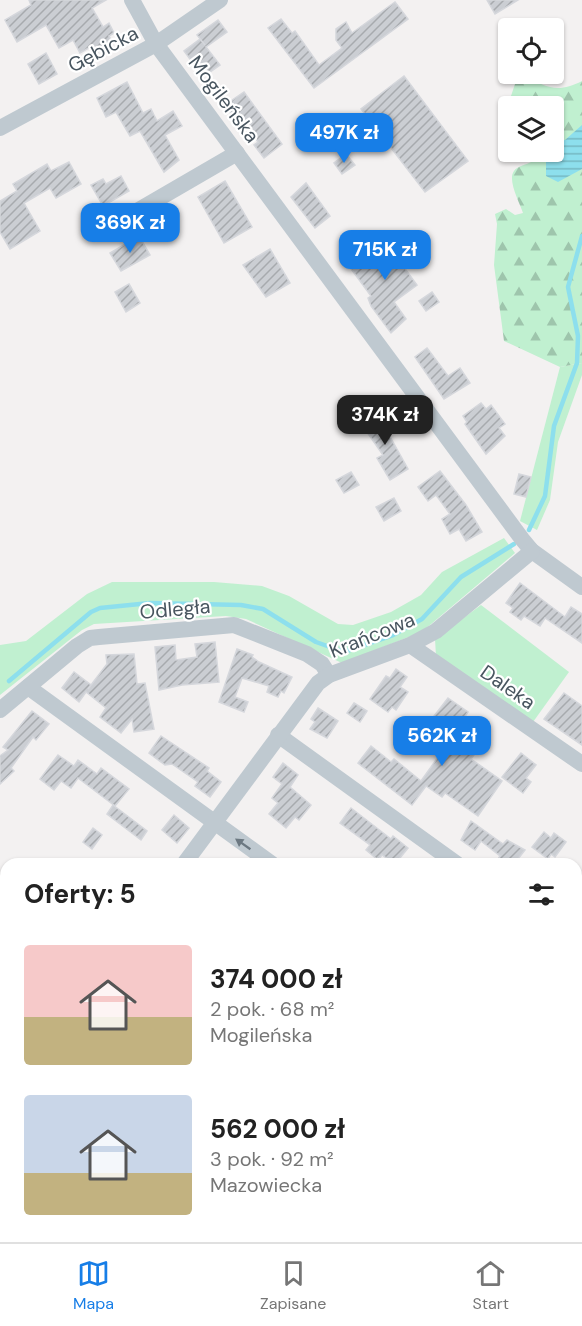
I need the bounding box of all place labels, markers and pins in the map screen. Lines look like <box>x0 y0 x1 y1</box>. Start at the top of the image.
pin: 497K zł <box>289 113 399 164</box>
pin: 369K zł <box>75 203 185 254</box>
pin: 715K zł <box>330 230 440 281</box>
pin: 374K zł <box>330 395 440 446</box>
pin: 562K zł <box>387 716 497 767</box>

